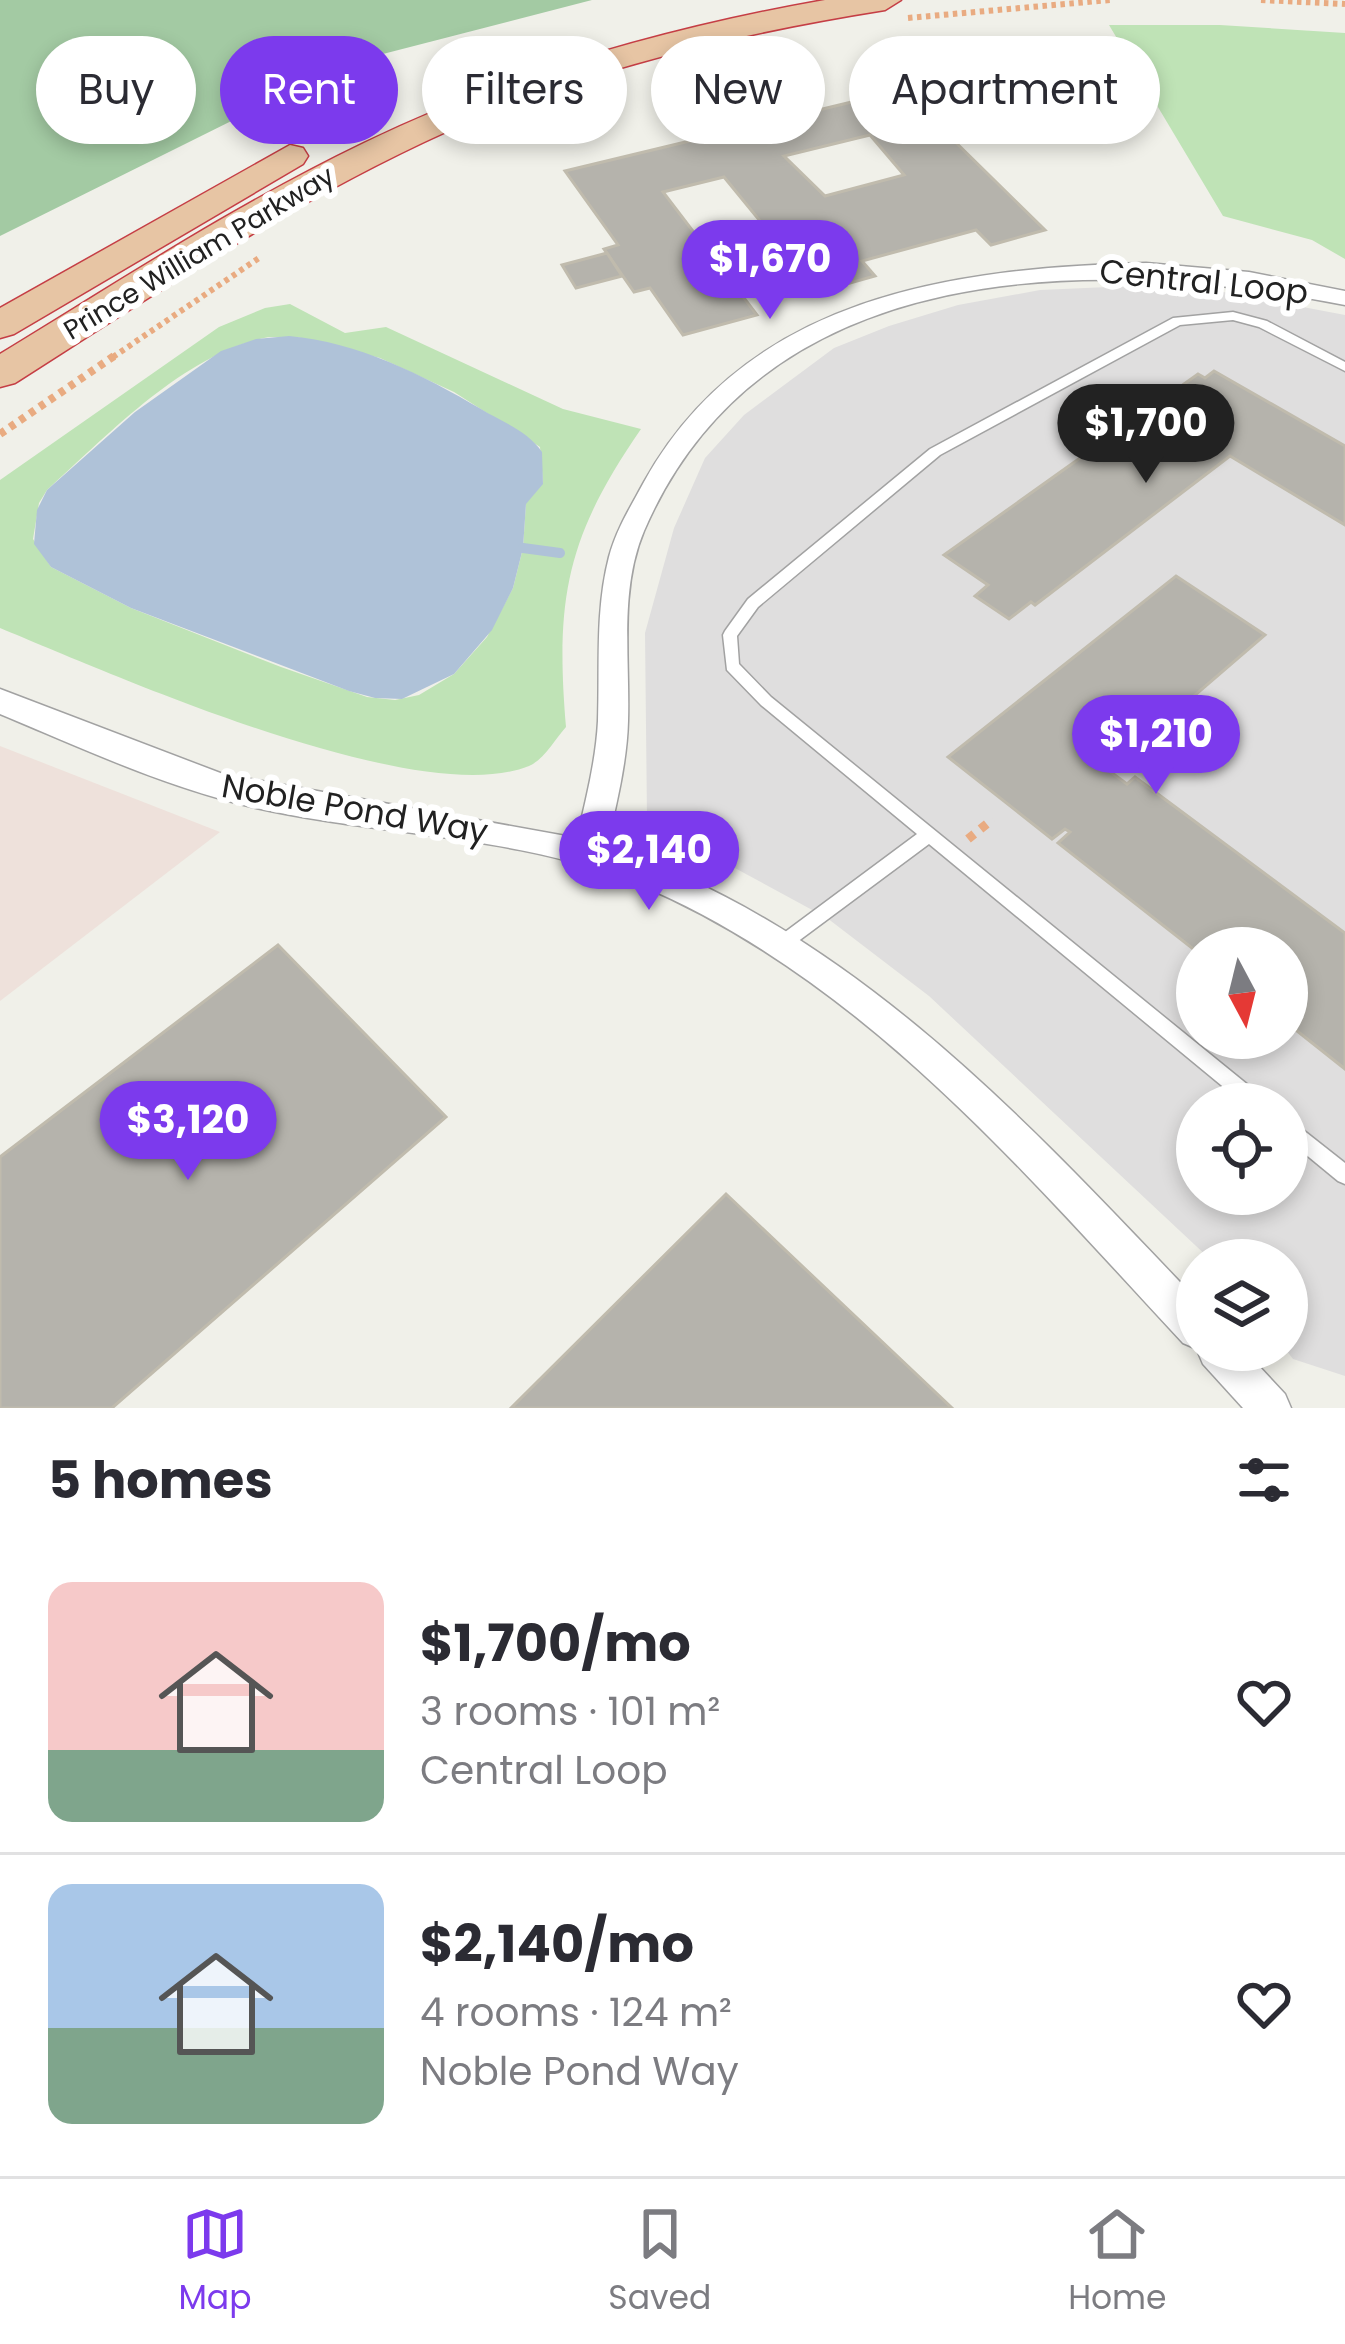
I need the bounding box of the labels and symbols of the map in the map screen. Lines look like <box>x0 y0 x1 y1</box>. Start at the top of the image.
street label: Prince William Parkway <box>57 157 341 348</box>
pin: $1,670 <box>672 220 868 322</box>
street label: Central Loop <box>1097 247 1311 316</box>
pin: $1,700 <box>1048 384 1244 486</box>
pin: $1,210 <box>1058 695 1254 797</box>
street label: Noble Pond Way <box>218 762 492 855</box>
pin: $2,140 <box>551 811 747 913</box>
north arrow <box>1176 927 1308 1059</box>
pin: $3,120 <box>90 1081 286 1183</box>

